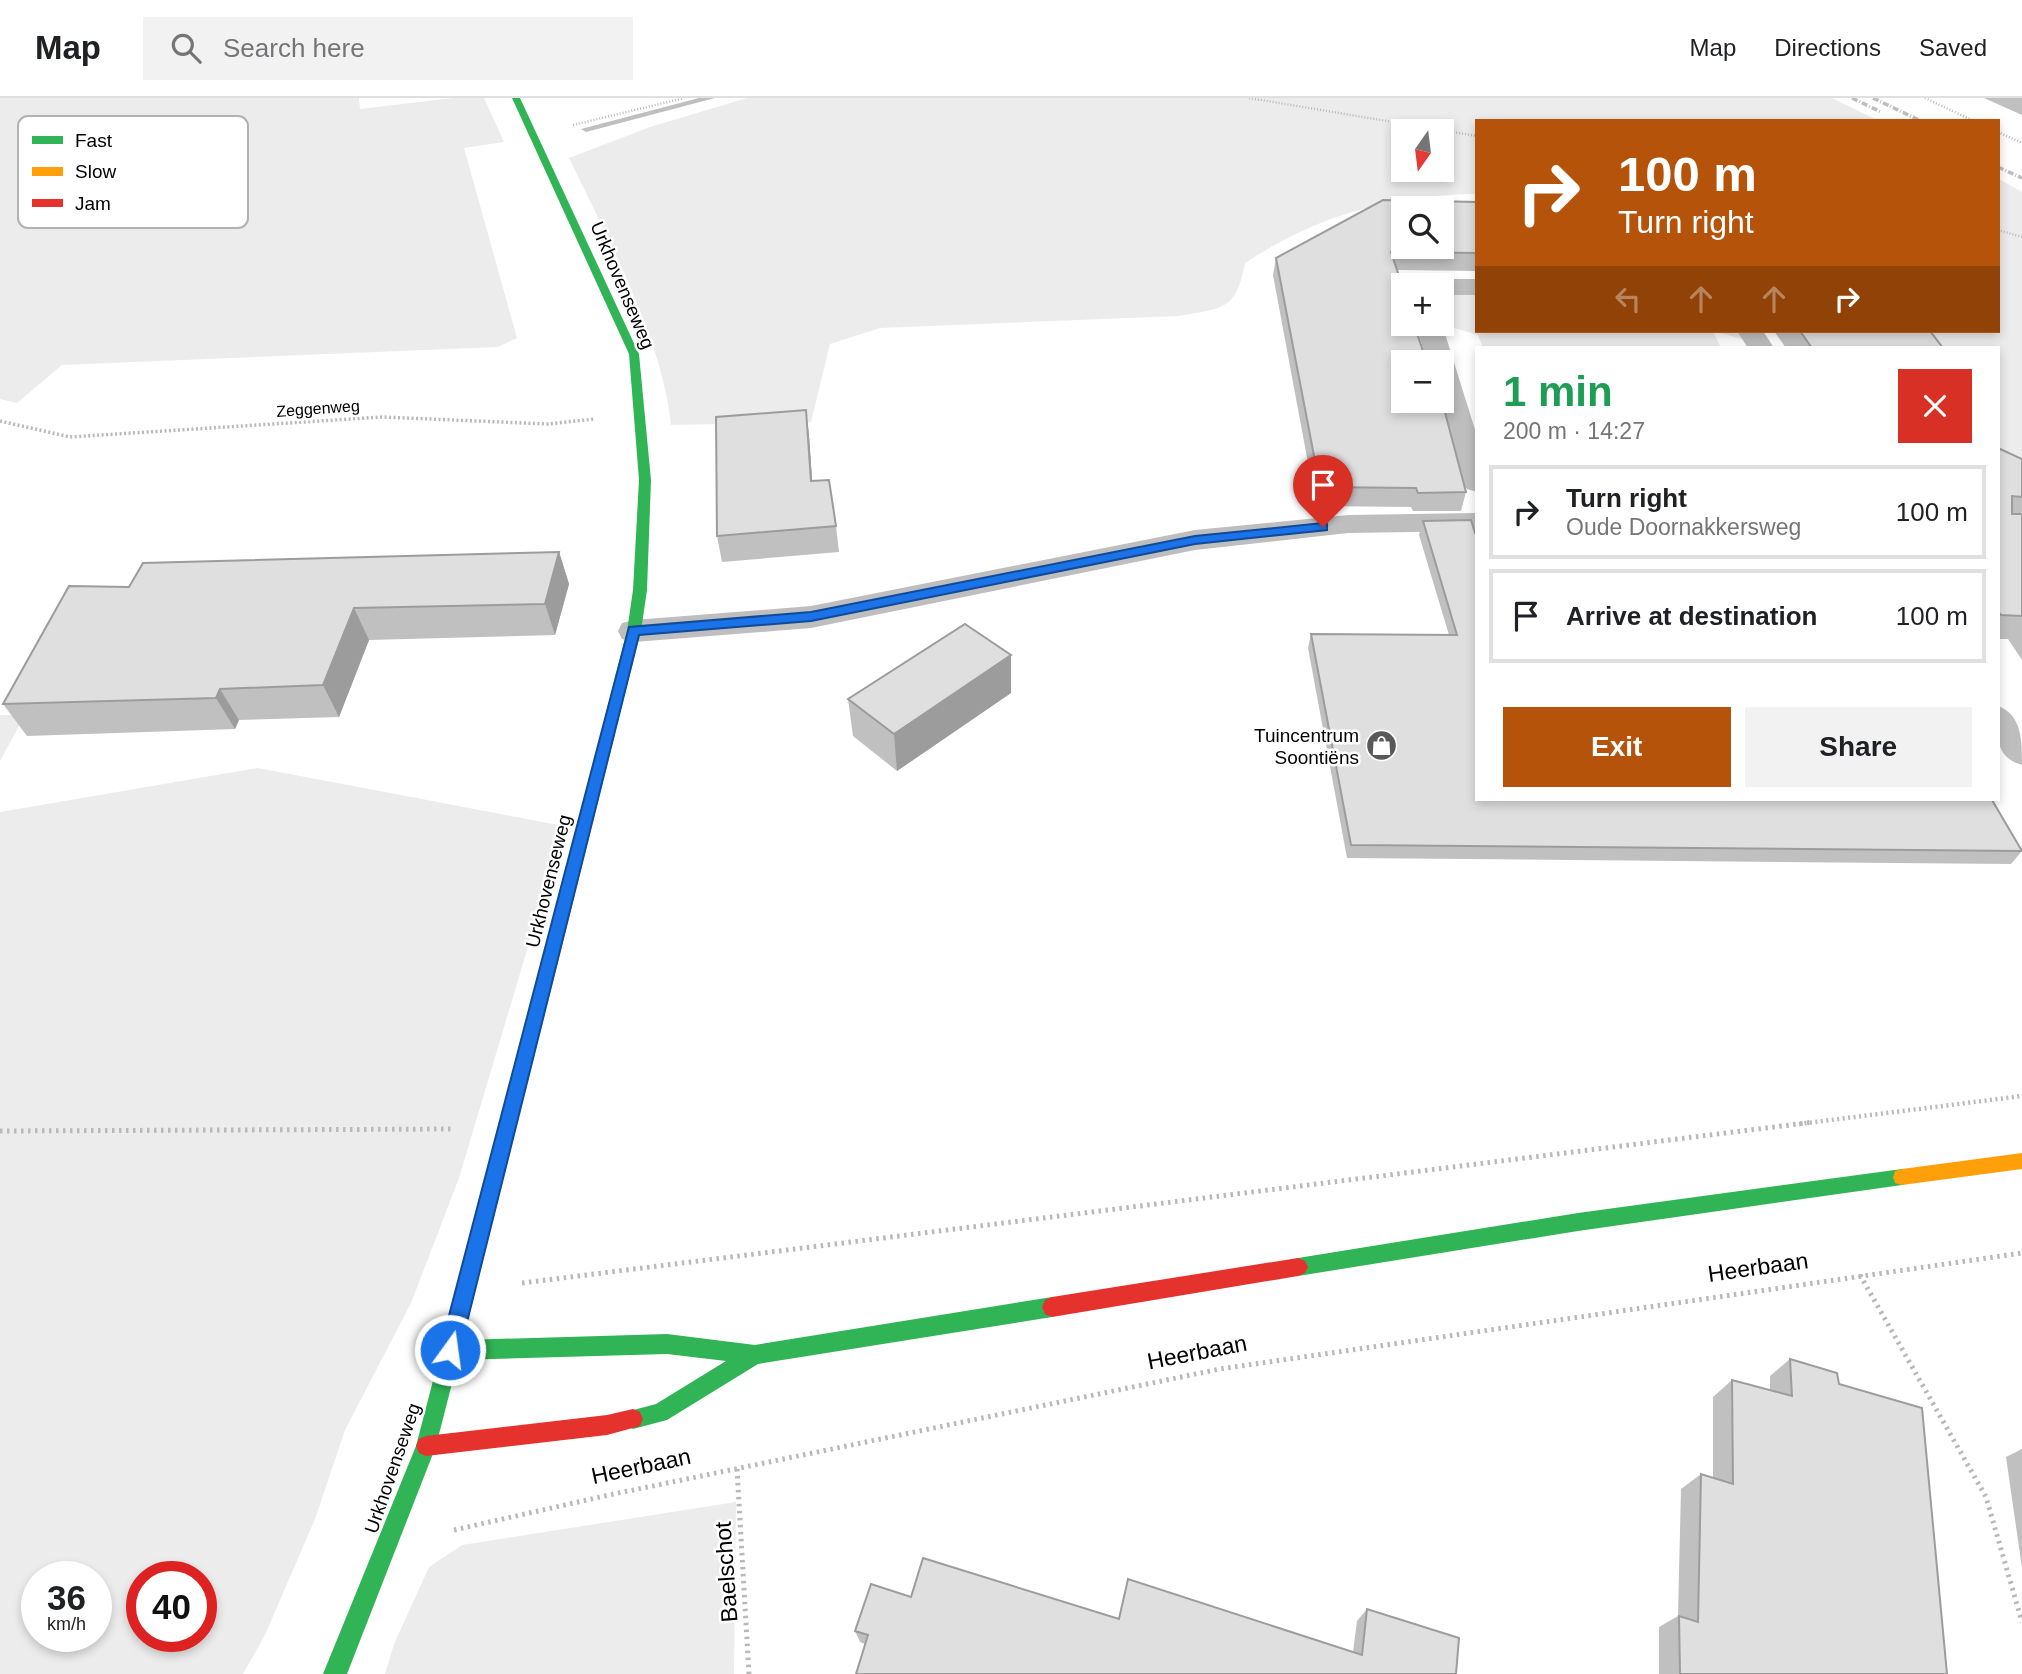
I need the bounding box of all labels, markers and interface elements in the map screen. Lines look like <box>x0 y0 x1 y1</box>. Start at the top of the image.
search box <box>143 17 633 80</box>
text: Map <box>35 29 101 66</box>
icon: search <box>167 29 205 67</box>
text: Search here <box>223 33 365 63</box>
text: Map <box>1690 34 1736 61</box>
text: Directions <box>1774 34 1881 61</box>
text: Saved <box>1919 34 1987 61</box>
legend <box>18 116 248 228</box>
north arrow <box>1391 119 1454 182</box>
map controls <box>1391 119 1454 413</box>
text: Fast <box>75 130 113 151</box>
icon: right <box>1503 147 1594 238</box>
text: 100 m <box>1618 147 1757 201</box>
text: Slow <box>75 161 116 182</box>
text: Jam <box>75 193 111 214</box>
button: search <box>1391 196 1454 259</box>
text: Turn right <box>1618 204 1754 240</box>
street label: Urkhovenseweg <box>586 218 659 352</box>
button: + <box>1391 273 1454 336</box>
icon: left <box>1609 280 1647 318</box>
icon: ahead <box>1682 280 1720 318</box>
icon: ahead <box>1755 280 1793 318</box>
icon: right <box>1828 280 1866 318</box>
button: − <box>1391 350 1454 413</box>
text: 1 min <box>1503 368 1613 415</box>
button: close <box>1898 369 1972 443</box>
street label: Zeggenweg <box>276 397 360 420</box>
text: 200 m · 14:27 <box>1503 418 1645 444</box>
pin <box>1293 455 1353 527</box>
icon: arrive <box>1304 466 1342 504</box>
text: Turn right <box>1566 483 1687 513</box>
icon: right <box>1507 493 1545 531</box>
text: 100 m <box>1896 497 1968 527</box>
text: Oude Doornakkersweg <box>1566 514 1801 540</box>
icon: arrive <box>1507 597 1545 635</box>
text: Arrive at destination <box>1566 601 1817 631</box>
text: 100 m <box>1896 601 1968 631</box>
button: Exit <box>1503 707 1731 787</box>
button: Share <box>1745 707 1972 787</box>
place label: Tuincentrum Soontiëns <box>1254 725 1359 768</box>
shop icon: Tuincentrum Soontiëns <box>1365 729 1399 763</box>
street label: Urkhovenseweg <box>522 812 575 950</box>
street label: Heerbaan <box>1706 1247 1810 1287</box>
position arrow <box>413 1313 487 1387</box>
street label: Heerbaan <box>1145 1330 1249 1374</box>
street label: Urkhovenseweg <box>360 1400 425 1536</box>
street label: Heerbaan <box>589 1443 693 1489</box>
street label: Baelschot <box>709 1520 742 1623</box>
speed limit sign: 40 <box>126 1561 217 1652</box>
text: 36 <box>47 1578 86 1617</box>
text: km/h <box>47 1614 86 1634</box>

